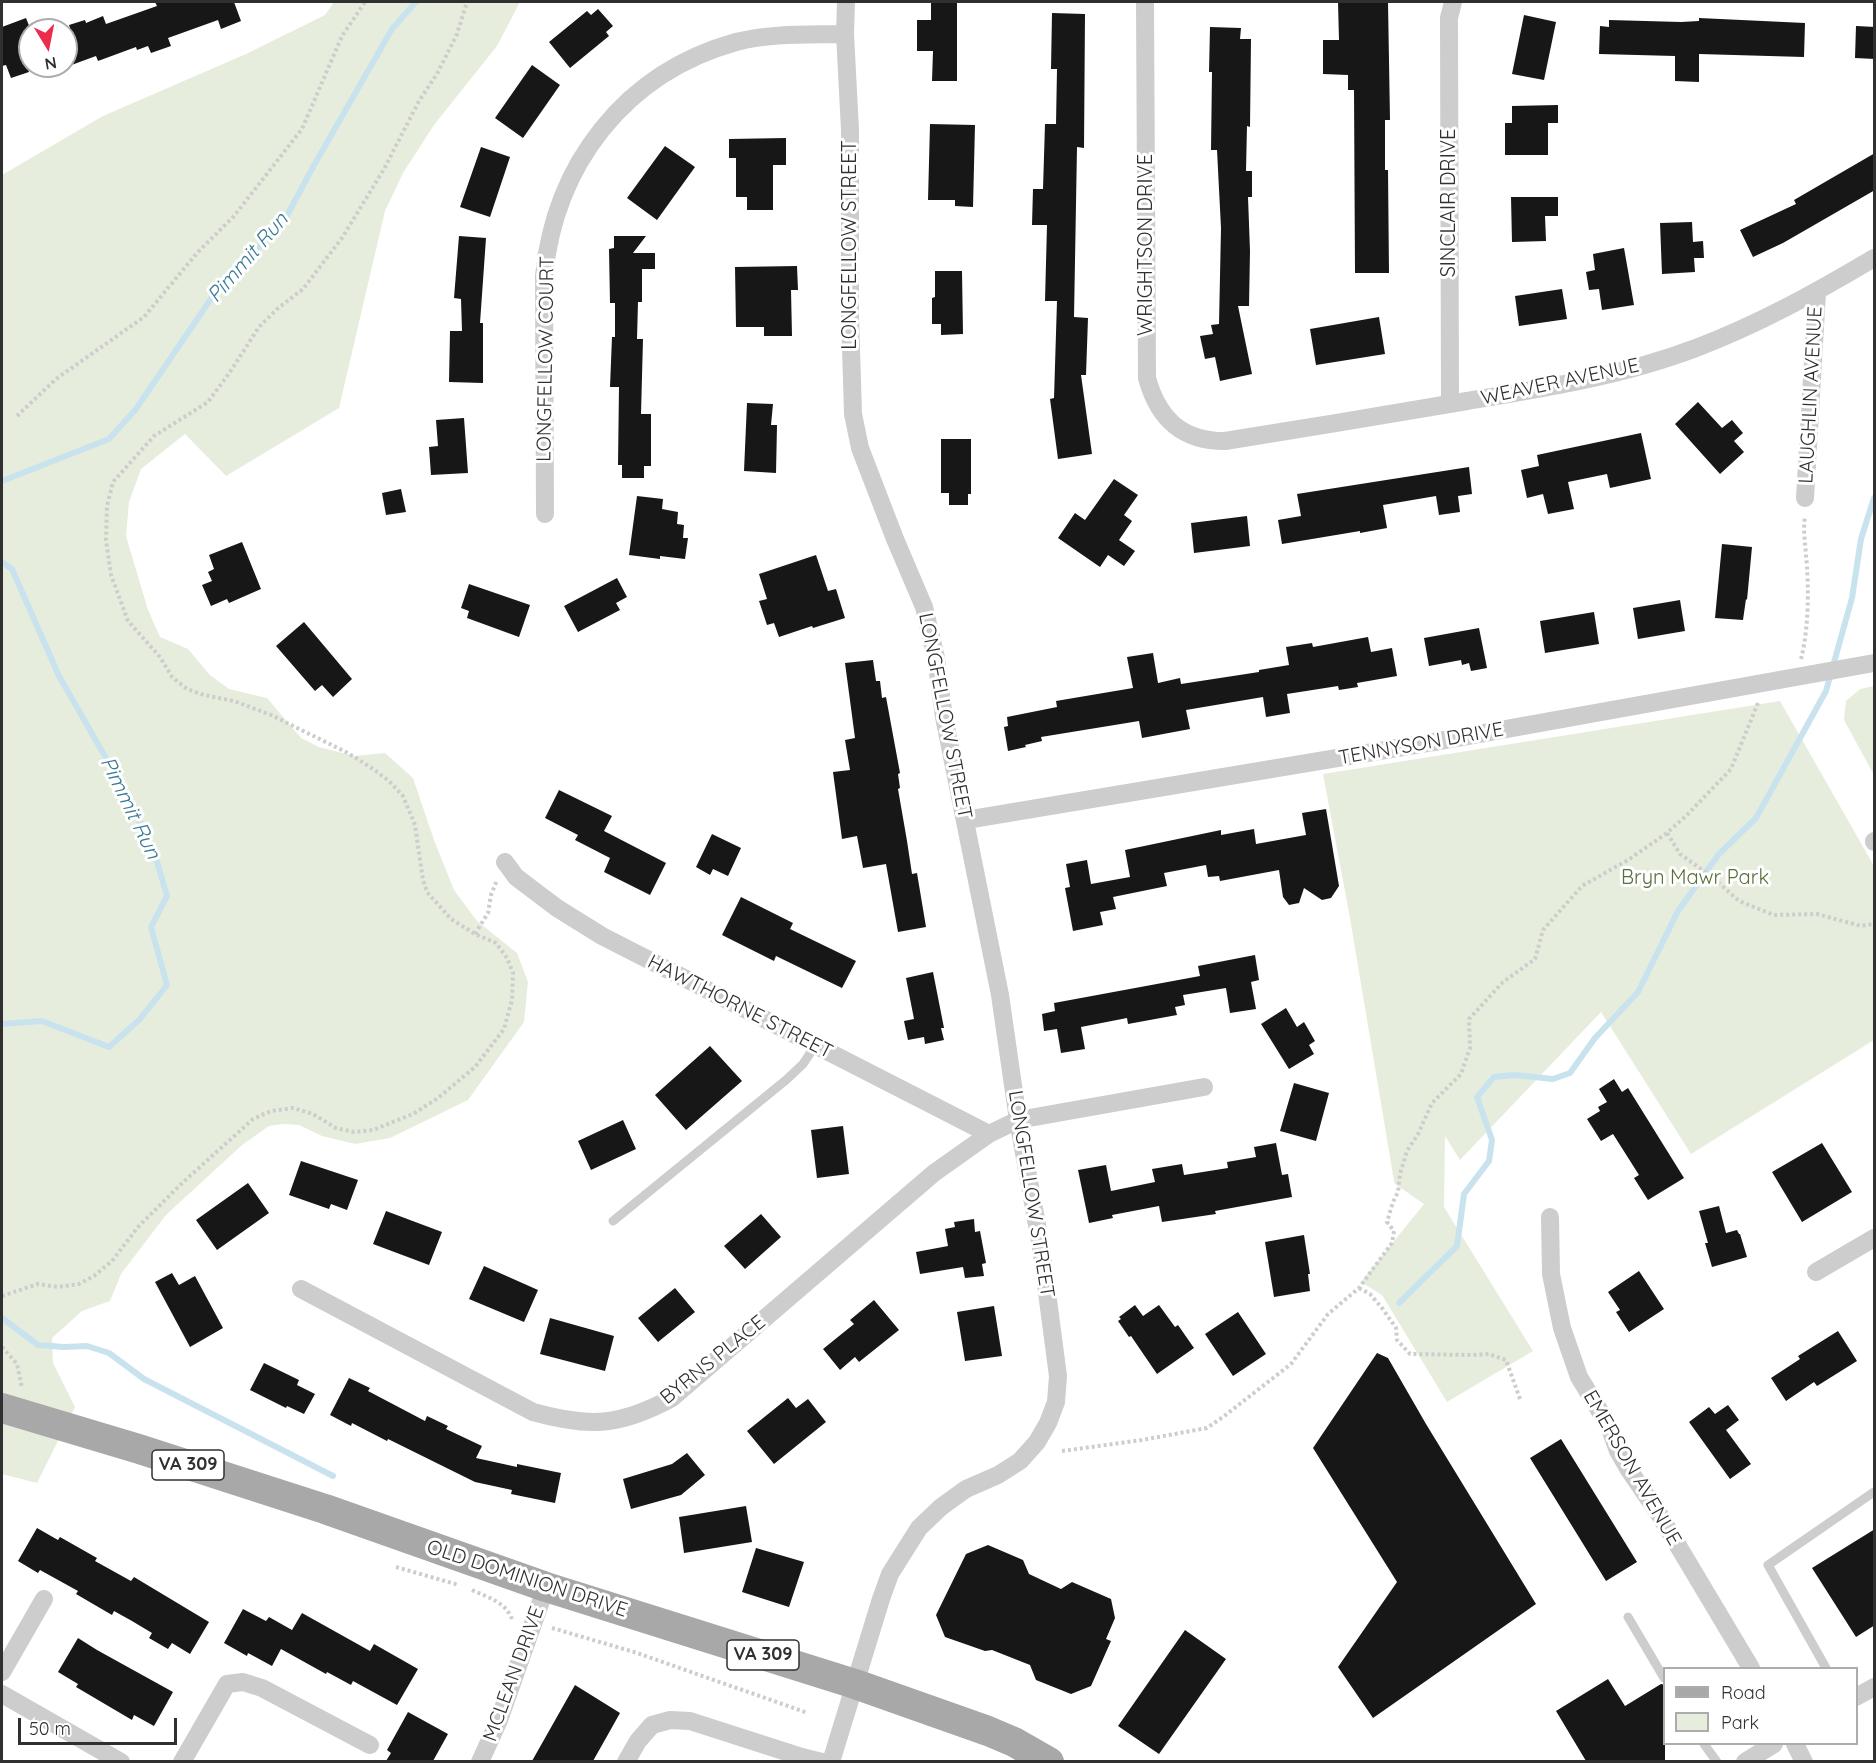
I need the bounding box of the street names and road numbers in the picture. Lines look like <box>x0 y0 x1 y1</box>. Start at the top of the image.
street label: SINCLAIR DRIVE <box>1437 129 1461 277</box>
street label: LONGFELLOW STREET <box>838 140 862 350</box>
street label: WRIGHTSON DRIVE <box>1134 154 1158 336</box>
street label: LONGFELLOW COURT <box>532 256 560 462</box>
street label: LAUGHLIN AVENUE <box>1794 306 1828 484</box>
street label: WEAVER AVENUE <box>1479 354 1641 410</box>
street label: LONGFELLOW STREET <box>913 611 977 821</box>
street label: TENNYSON DRIVE <box>1337 718 1505 770</box>
street label: HAWTHORNE STREET <box>643 950 837 1064</box>
street label: LONGFELLOW STREET <box>1003 1089 1059 1299</box>
street label: BYRNS PLACE <box>656 1310 770 1410</box>
street label: EMERSON AVENUE <box>1578 1386 1686 1550</box>
road number: VA 309 <box>152 1450 224 1480</box>
street label: OLD DOMINION DRIVE <box>424 1535 630 1623</box>
street label: MCLEAN DRIVE <box>478 1603 550 1745</box>
road number: VA 309 <box>727 1640 799 1670</box>

